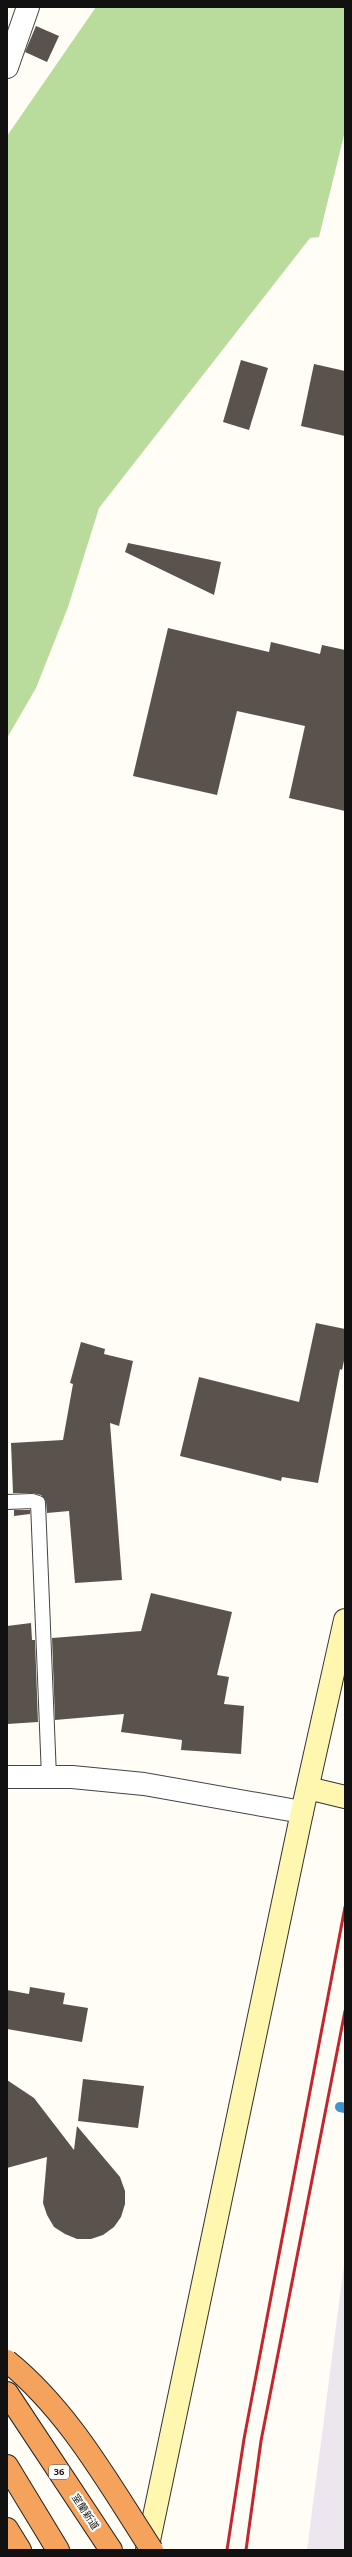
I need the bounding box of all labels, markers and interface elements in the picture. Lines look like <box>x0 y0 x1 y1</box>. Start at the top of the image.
road number: 36 <box>49 2465 69 2479</box>
street label: 室蘭新道 <box>69 2492 101 2532</box>

